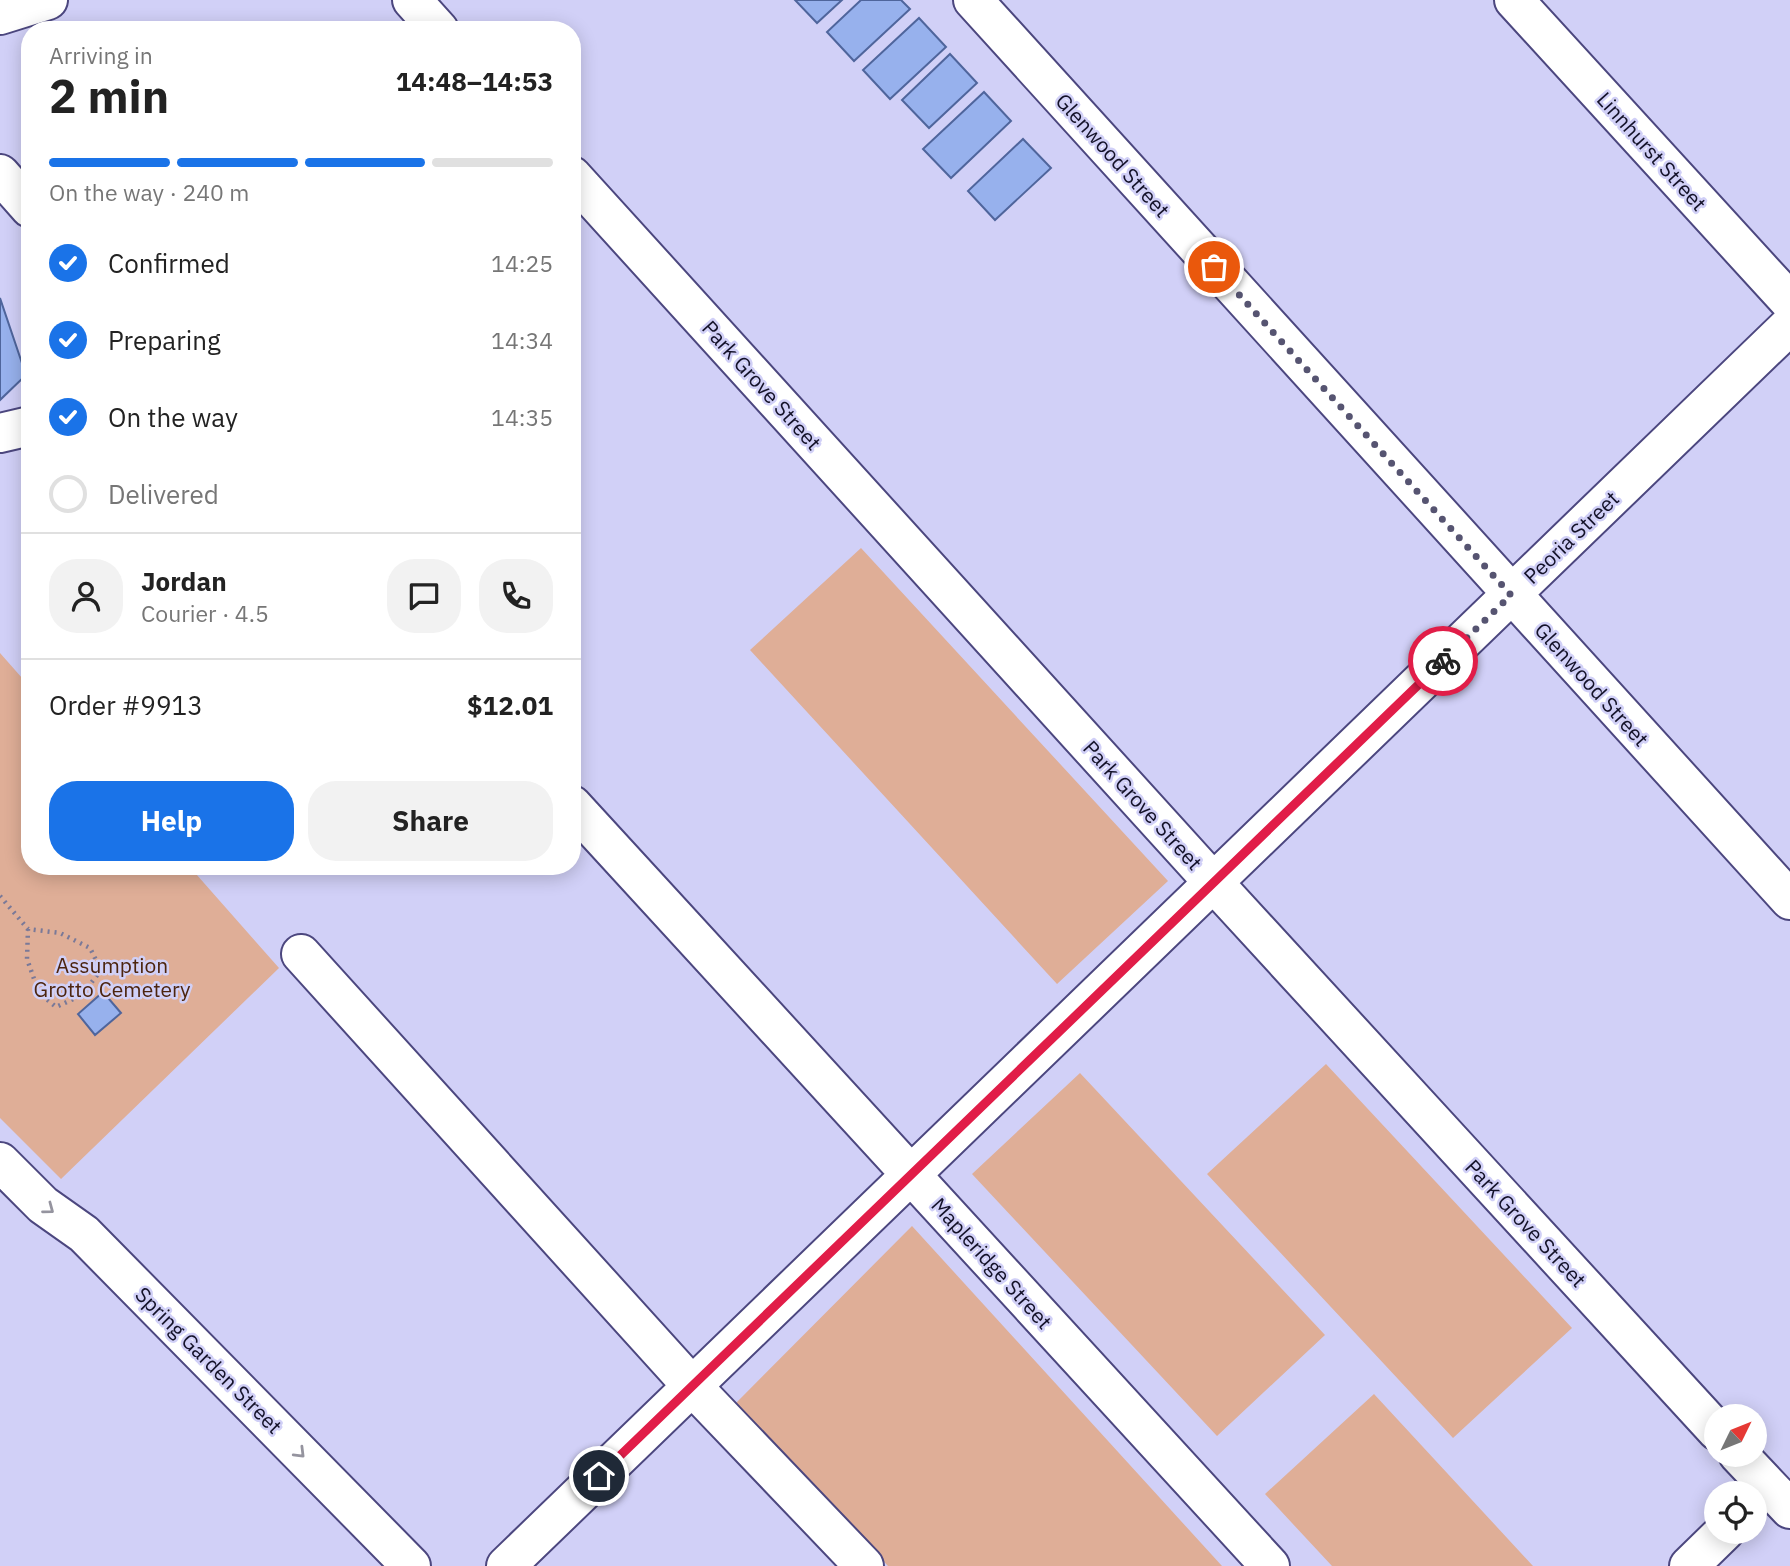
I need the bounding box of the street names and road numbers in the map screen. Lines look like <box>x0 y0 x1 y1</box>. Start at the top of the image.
street label: Linnhurst Street <box>1591 85 1713 217</box>
street label: Glenwood Street <box>1050 87 1176 223</box>
street label: Park Grove Street <box>696 314 828 456</box>
street label: Peoria Street <box>1517 484 1625 590</box>
street label: Glenwood Street <box>1529 616 1655 752</box>
street label: Park Grove Street <box>1077 734 1209 876</box>
street label: Park Grove Street <box>1459 1153 1593 1293</box>
street label: Mapleridge Street <box>925 1191 1059 1335</box>
street label: Spring Garden Street <box>129 1280 289 1440</box>

